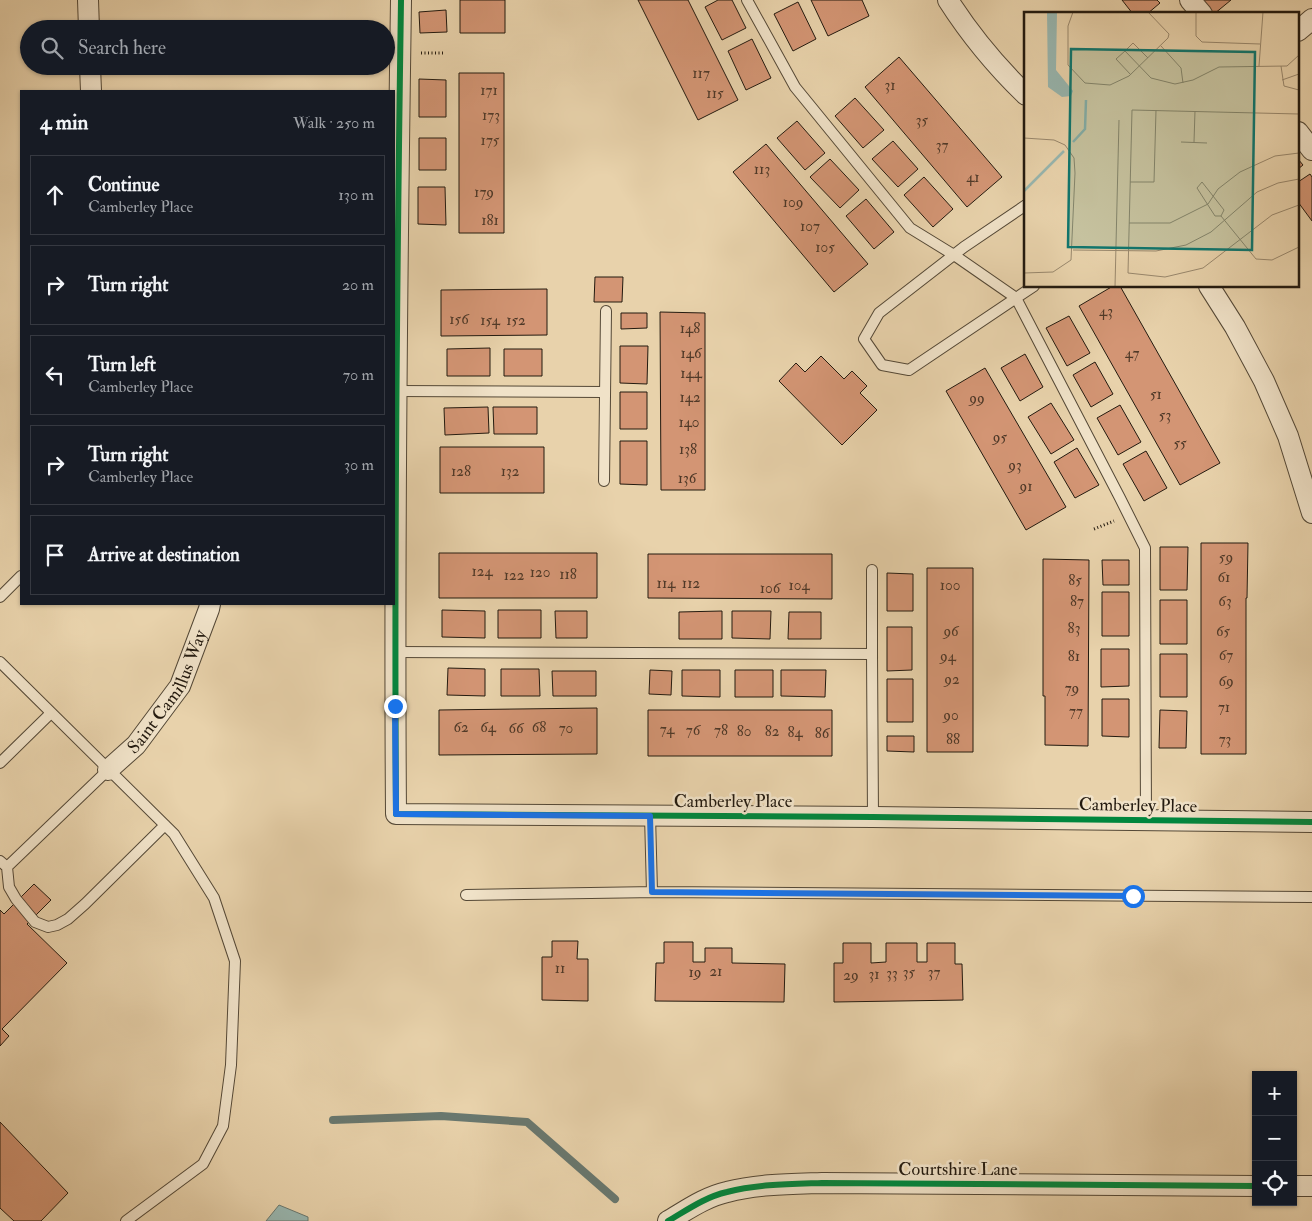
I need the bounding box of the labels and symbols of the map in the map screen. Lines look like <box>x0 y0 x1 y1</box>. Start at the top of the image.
inset map <box>1024 12 1300 288</box>
house number: 117 <box>692 64 710 83</box>
house number: 31 <box>884 76 896 95</box>
house number: 171 <box>480 81 498 100</box>
house number: 115 <box>706 84 724 103</box>
house number: 173 <box>482 106 500 125</box>
house number: 35 <box>916 111 929 130</box>
house number: 175 <box>481 131 500 150</box>
house number: 37 <box>936 136 948 155</box>
house number: 113 <box>754 160 770 179</box>
house number: 41 <box>966 168 980 187</box>
house number: 179 <box>474 183 494 202</box>
house number: 109 <box>783 193 803 212</box>
house number: 181 <box>481 211 499 230</box>
house number: 107 <box>800 217 820 236</box>
house number: 105 <box>815 238 835 257</box>
house number: 43 <box>1099 302 1113 321</box>
house number: 156 <box>449 310 470 329</box>
house number: 154 <box>480 311 501 330</box>
house number: 152 <box>506 311 526 330</box>
house number: 148 <box>680 319 700 338</box>
house number: 146 <box>681 344 703 363</box>
house number: 47 <box>1125 344 1139 363</box>
house number: 144 <box>680 364 703 383</box>
house number: 51 <box>1150 385 1162 404</box>
house number: 142 <box>679 388 701 407</box>
house number: 99 <box>968 389 985 408</box>
house number: 53 <box>1159 406 1171 425</box>
house number: 140 <box>678 413 700 432</box>
house number: 95 <box>992 428 1008 447</box>
house number: 55 <box>1173 434 1187 453</box>
house number: 138 <box>679 440 697 459</box>
house number: 93 <box>1007 456 1022 475</box>
house number: 128 <box>451 462 471 481</box>
house number: 132 <box>501 462 520 481</box>
house number: 136 <box>678 469 698 488</box>
house number: 91 <box>1019 477 1033 496</box>
house number: 59 <box>1219 548 1233 567</box>
house number: 124 <box>471 562 493 581</box>
house number: 120 <box>530 563 550 582</box>
house number: 118 <box>559 565 577 584</box>
house number: 122 <box>504 566 525 585</box>
house number: 61 <box>1218 568 1230 587</box>
house number: 85 <box>1068 571 1082 590</box>
house number: 114 <box>657 574 676 593</box>
house number: 112 <box>682 574 701 593</box>
house number: 104 <box>789 576 810 595</box>
house number: 100 <box>940 576 960 595</box>
house number: 106 <box>760 579 782 598</box>
house number: 87 <box>1070 592 1084 611</box>
house number: 63 <box>1218 592 1232 611</box>
house number: 83 <box>1068 619 1080 638</box>
house number: 96 <box>942 622 960 641</box>
house number: 65 <box>1216 622 1230 641</box>
street label: Saint Camillus Way <box>123 626 212 759</box>
house number: 67 <box>1219 646 1233 665</box>
house number: 94 <box>939 647 957 666</box>
house number: 81 <box>1068 647 1080 666</box>
house number: 92 <box>943 670 960 689</box>
house number: 69 <box>1218 672 1234 691</box>
house number: 79 <box>1065 679 1079 698</box>
route end <box>384 695 407 718</box>
house number: 71 <box>1218 698 1230 717</box>
house number: 77 <box>1069 702 1083 721</box>
house number: 90 <box>942 706 959 725</box>
house number: 62 <box>453 718 469 737</box>
house number: 64 <box>480 718 497 737</box>
house number: 68 <box>532 718 546 737</box>
house number: 66 <box>508 719 525 738</box>
house number: 70 <box>559 719 573 738</box>
house number: 74 <box>660 720 675 739</box>
house number: 76 <box>686 721 702 740</box>
house number: 78 <box>714 721 728 740</box>
house number: 80 <box>737 722 751 741</box>
house number: 82 <box>765 722 780 741</box>
house number: 84 <box>787 723 803 742</box>
house number: 86 <box>815 724 831 743</box>
house number: 88 <box>946 730 960 749</box>
house number: 73 <box>1219 730 1231 749</box>
street label: Camberley Place <box>674 790 793 813</box>
street label: Camberley Place <box>1079 793 1198 818</box>
route start <box>1122 885 1145 908</box>
house number: 11 <box>555 959 565 978</box>
house number: 21 <box>710 962 722 981</box>
house number: 19 <box>689 963 701 982</box>
house number: 35 <box>903 963 916 982</box>
house number: 37 <box>928 963 940 982</box>
house number: 33 <box>886 964 898 983</box>
house number: 31 <box>868 965 880 984</box>
house number: 29 <box>843 966 859 985</box>
street label: Courtshire Lane <box>898 1158 1018 1181</box>

